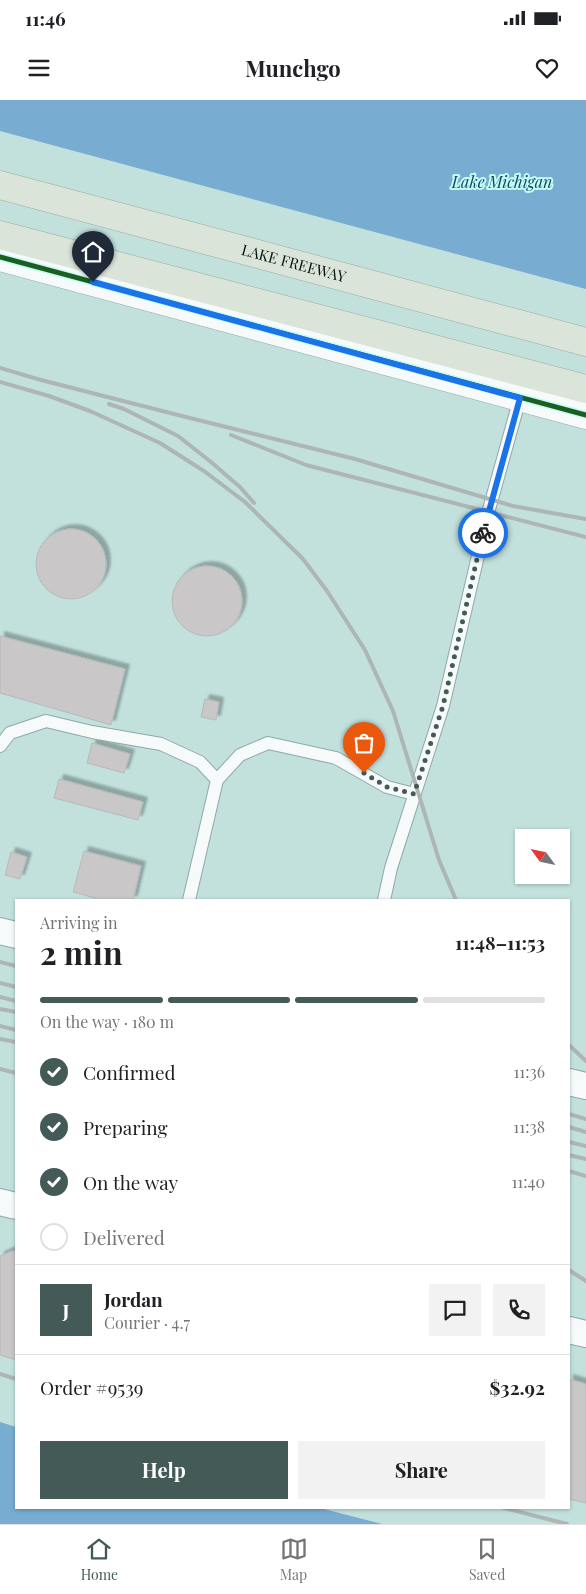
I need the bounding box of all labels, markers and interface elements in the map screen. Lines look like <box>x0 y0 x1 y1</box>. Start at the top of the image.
text: 11:46 <box>25 5 66 31</box>
text: Munchgo <box>245 53 341 83</box>
icon: menu <box>25 54 53 82</box>
icon: heart <box>533 54 561 82</box>
water label: Lake Michigan <box>451 171 552 192</box>
pin <box>72 231 114 282</box>
icon: home <box>79 238 107 266</box>
street label: LAKE FREEWAY <box>239 239 349 286</box>
courier <box>458 508 508 558</box>
icon: bike <box>469 519 497 547</box>
pin <box>343 722 385 773</box>
icon: bag <box>350 729 378 757</box>
north arrow <box>515 829 570 884</box>
map controls <box>515 829 570 884</box>
text: Arriving in <box>40 912 118 933</box>
text: 11:48–11:53 <box>455 929 545 955</box>
text: 2 min <box>40 930 123 973</box>
text: On the way · 180 m <box>40 1011 174 1032</box>
icon: check <box>40 1058 68 1086</box>
text: Confirmed <box>83 1059 176 1085</box>
text: 11:36 <box>513 1061 545 1082</box>
icon: check <box>40 1113 68 1141</box>
text: Preparing <box>83 1114 168 1140</box>
text: 11:38 <box>513 1116 545 1137</box>
icon: check <box>40 1168 68 1196</box>
text: On the way <box>83 1169 178 1195</box>
text: 11:40 <box>511 1171 545 1192</box>
text: Delivered <box>83 1224 165 1250</box>
button: chat <box>429 1284 481 1336</box>
button: phone <box>493 1284 545 1336</box>
text: Jordan <box>104 1286 163 1312</box>
text: J <box>63 1297 69 1323</box>
text: Courier · 4.7 <box>104 1312 190 1333</box>
text: Order #9539 <box>40 1374 144 1400</box>
text: $32.92 <box>490 1374 545 1400</box>
button: Help <box>40 1441 288 1499</box>
button: Share <box>298 1441 545 1499</box>
tab: Home <box>81 1535 118 1584</box>
tab: Map <box>280 1535 308 1584</box>
tab: Saved <box>469 1535 505 1584</box>

